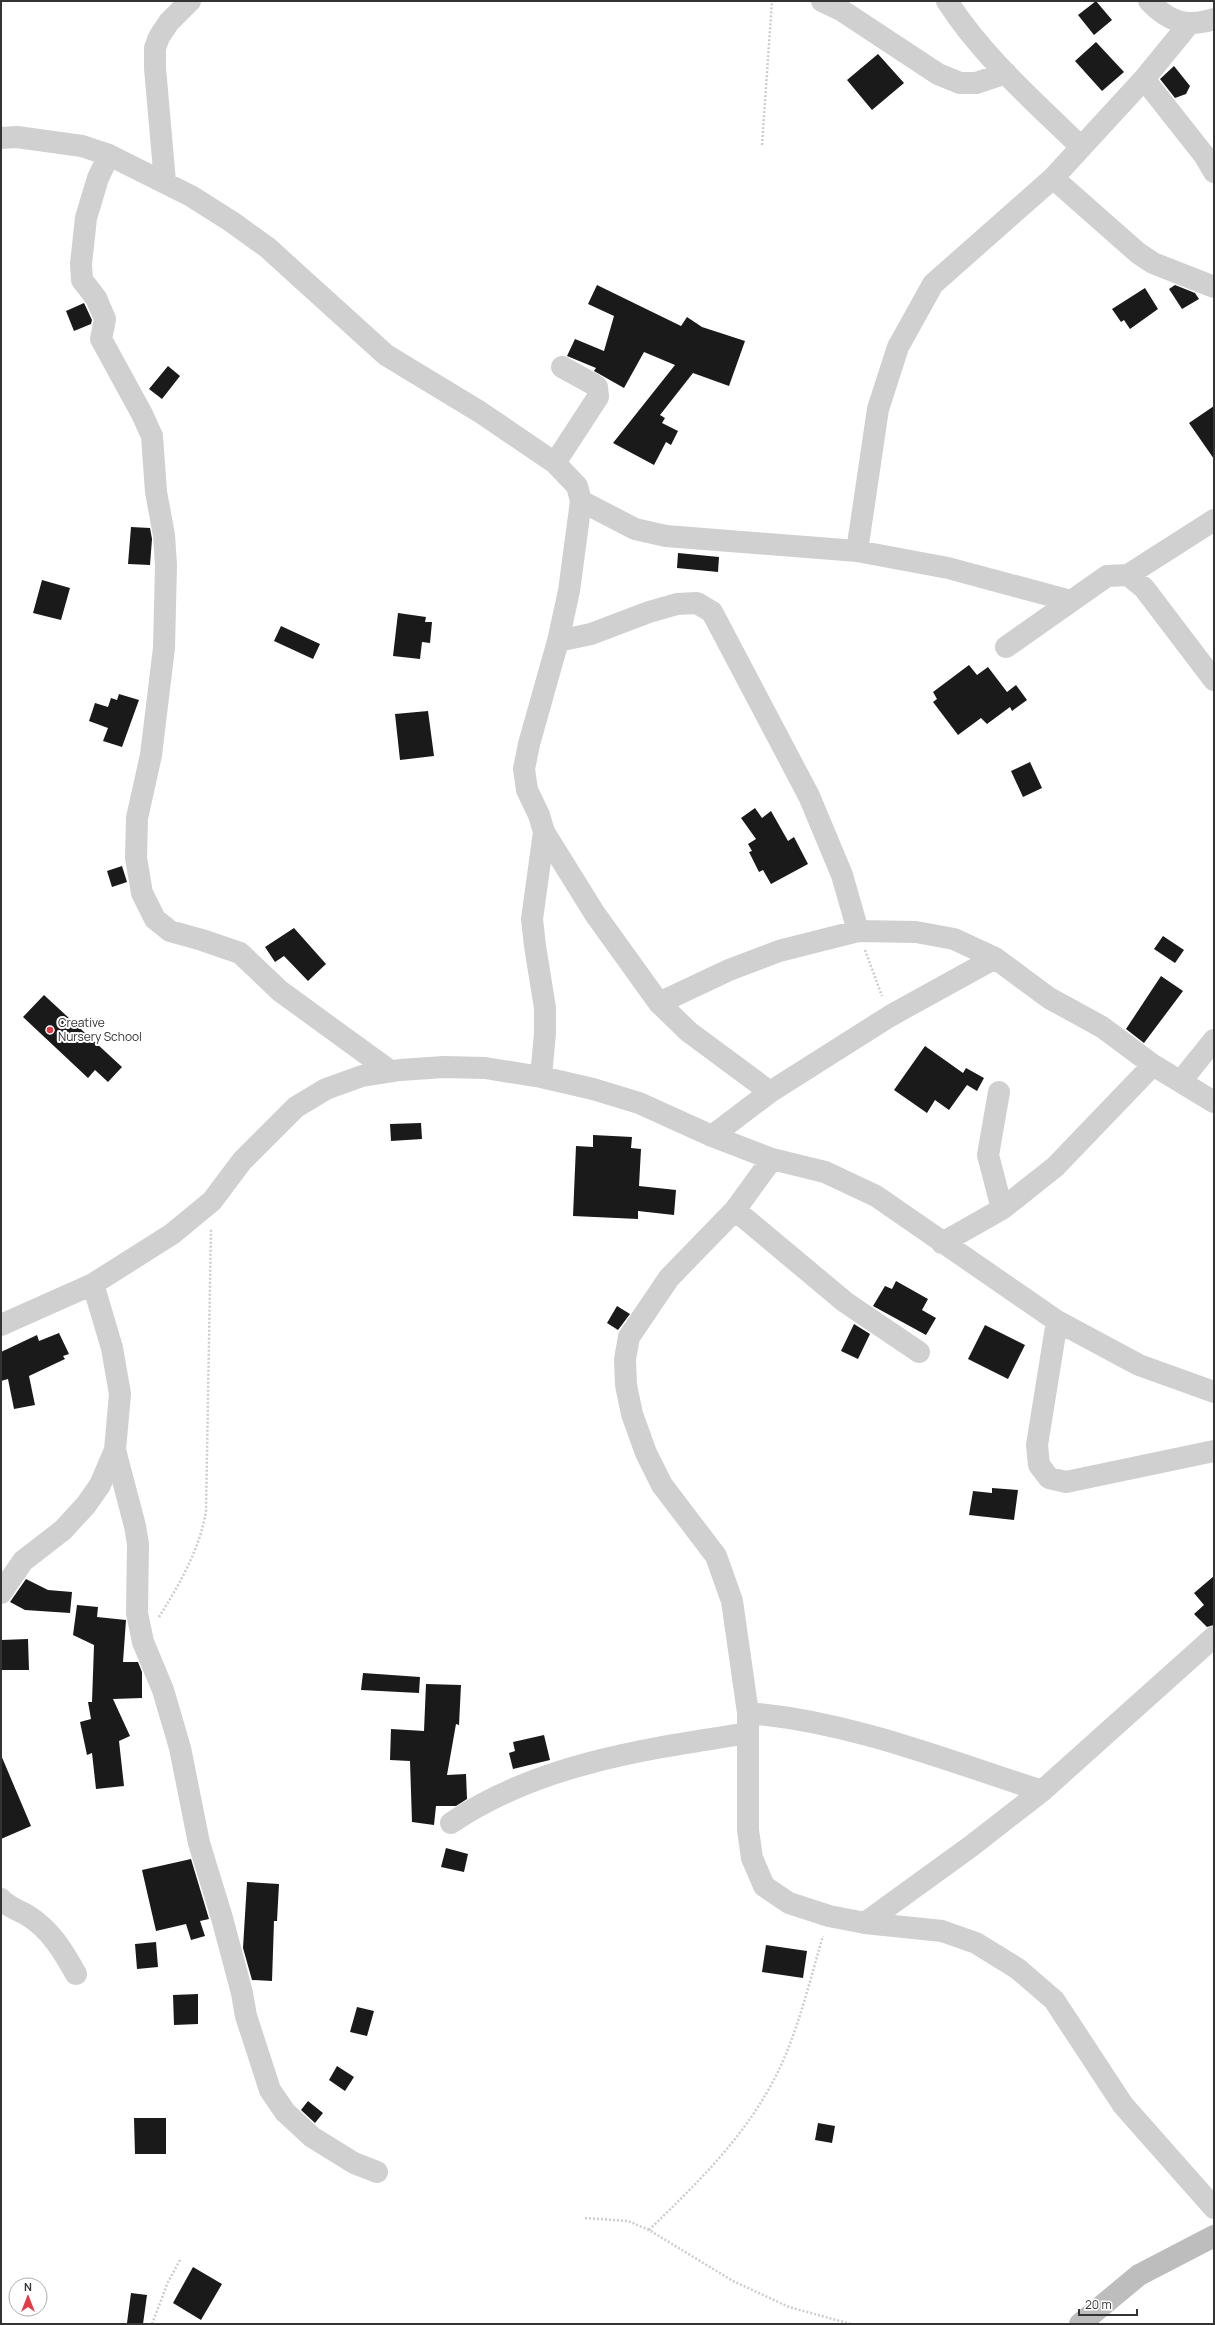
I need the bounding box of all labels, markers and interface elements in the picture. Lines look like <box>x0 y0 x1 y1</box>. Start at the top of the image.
place label: Creative Nursery School <box>58 1014 142 1045</box>
marker: Creative Nursery School <box>45 1025 55 1035</box>
north arrow <box>8 2277 48 2317</box>
text: N <box>24 2279 32 2294</box>
scale bar <box>1079 2291 1137 2317</box>
text: 20 m <box>1085 2296 1112 2313</box>

